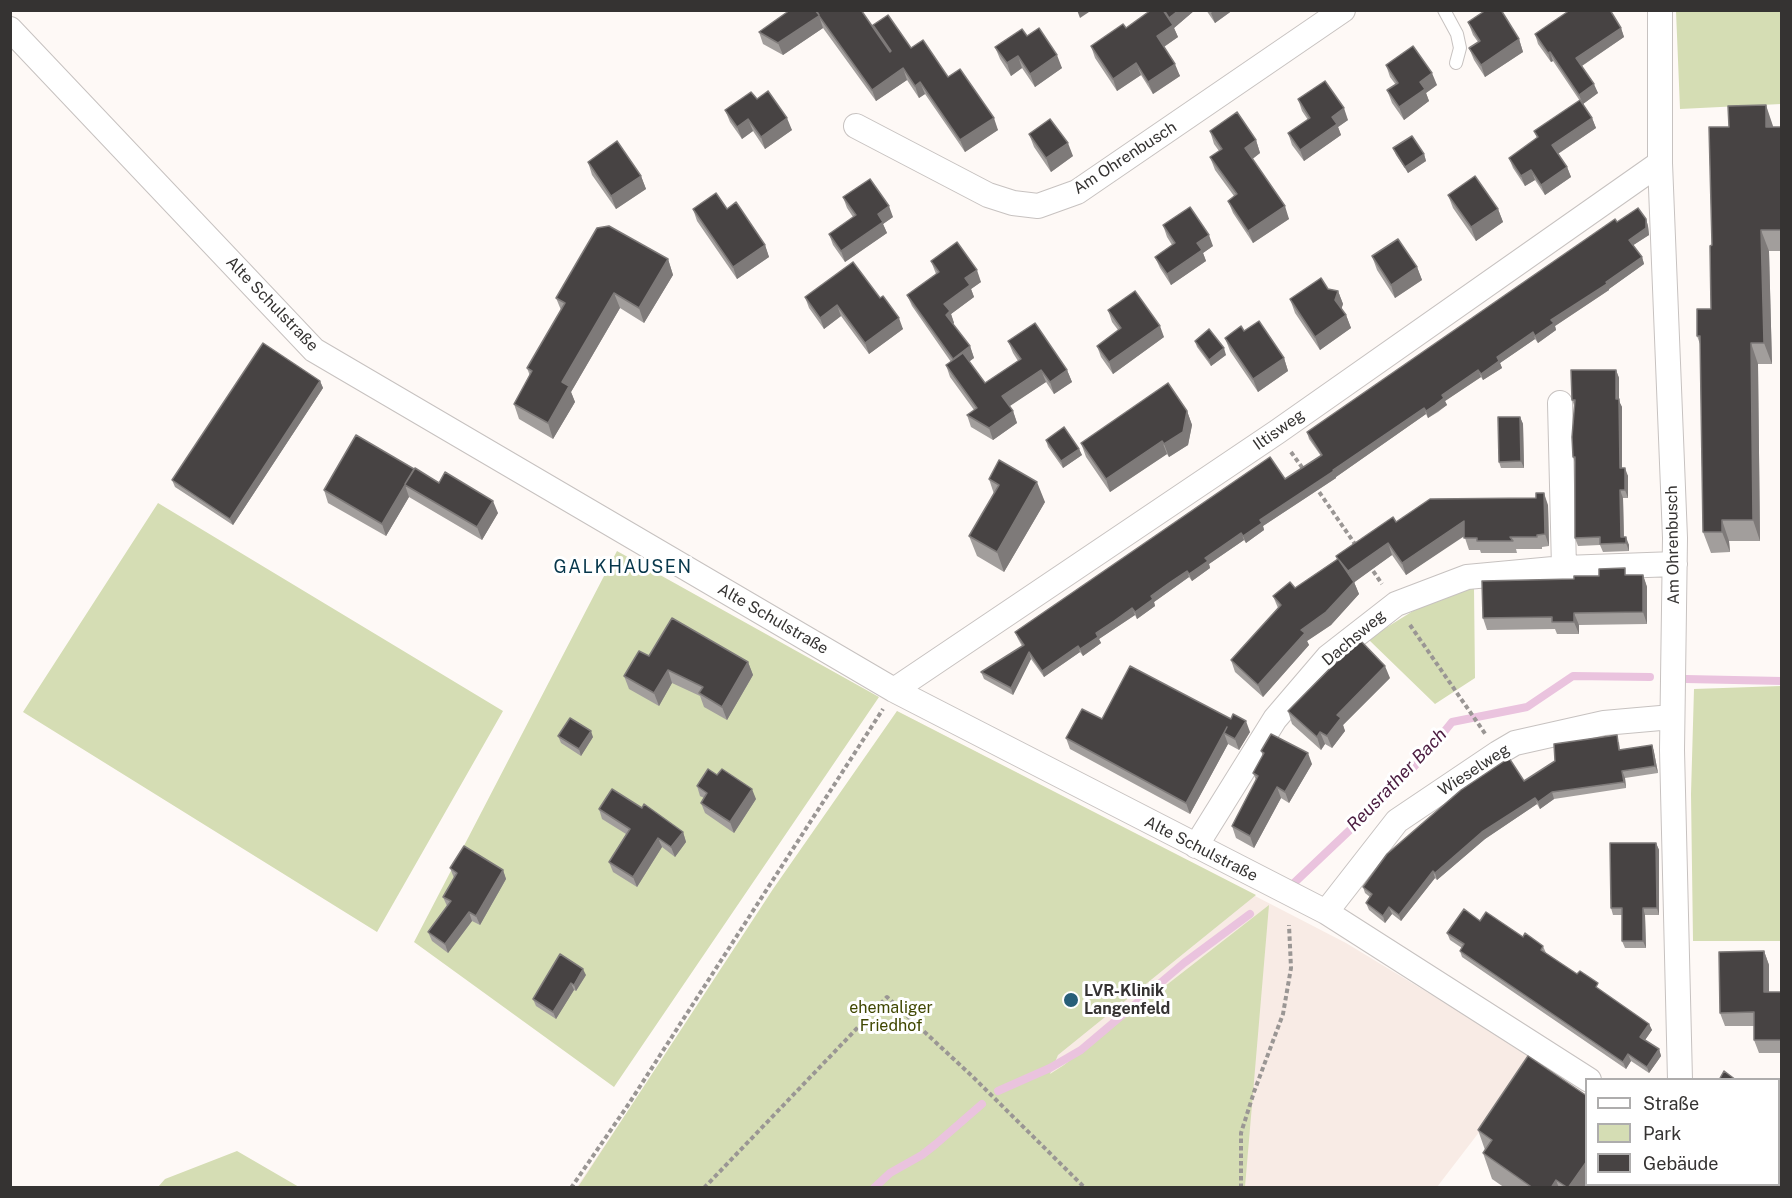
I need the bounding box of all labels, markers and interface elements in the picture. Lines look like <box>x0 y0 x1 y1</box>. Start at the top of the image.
street label: Am Ohrenbusch <box>1070 118 1180 198</box>
street label: Alte Schulstraße <box>222 253 322 355</box>
street label: Iltisweg <box>1250 405 1308 455</box>
street label: Am Ohrenbusch <box>1662 485 1684 605</box>
district label: GALKHAUSEN <box>553 556 693 578</box>
street label: Alte Schulstraße <box>714 580 832 658</box>
street label: Dachsweg <box>1318 606 1390 670</box>
water label: Reusrather Bach <box>1343 724 1451 836</box>
street label: Wieselweg <box>1435 740 1513 800</box>
street label: Alte Schulstraße <box>1141 812 1261 886</box>
place label: LVR-Klinik Langenfeld <box>1084 981 1170 1019</box>
marker: LVR-Klinik Langenfeld <box>1062 991 1080 1009</box>
park label: ehemaliger Friedhof <box>849 998 933 1036</box>
legend <box>1585 1078 1780 1186</box>
text: Straße <box>1643 1093 1699 1114</box>
text: Park <box>1643 1123 1681 1144</box>
text: Gebäude <box>1643 1153 1718 1174</box>

